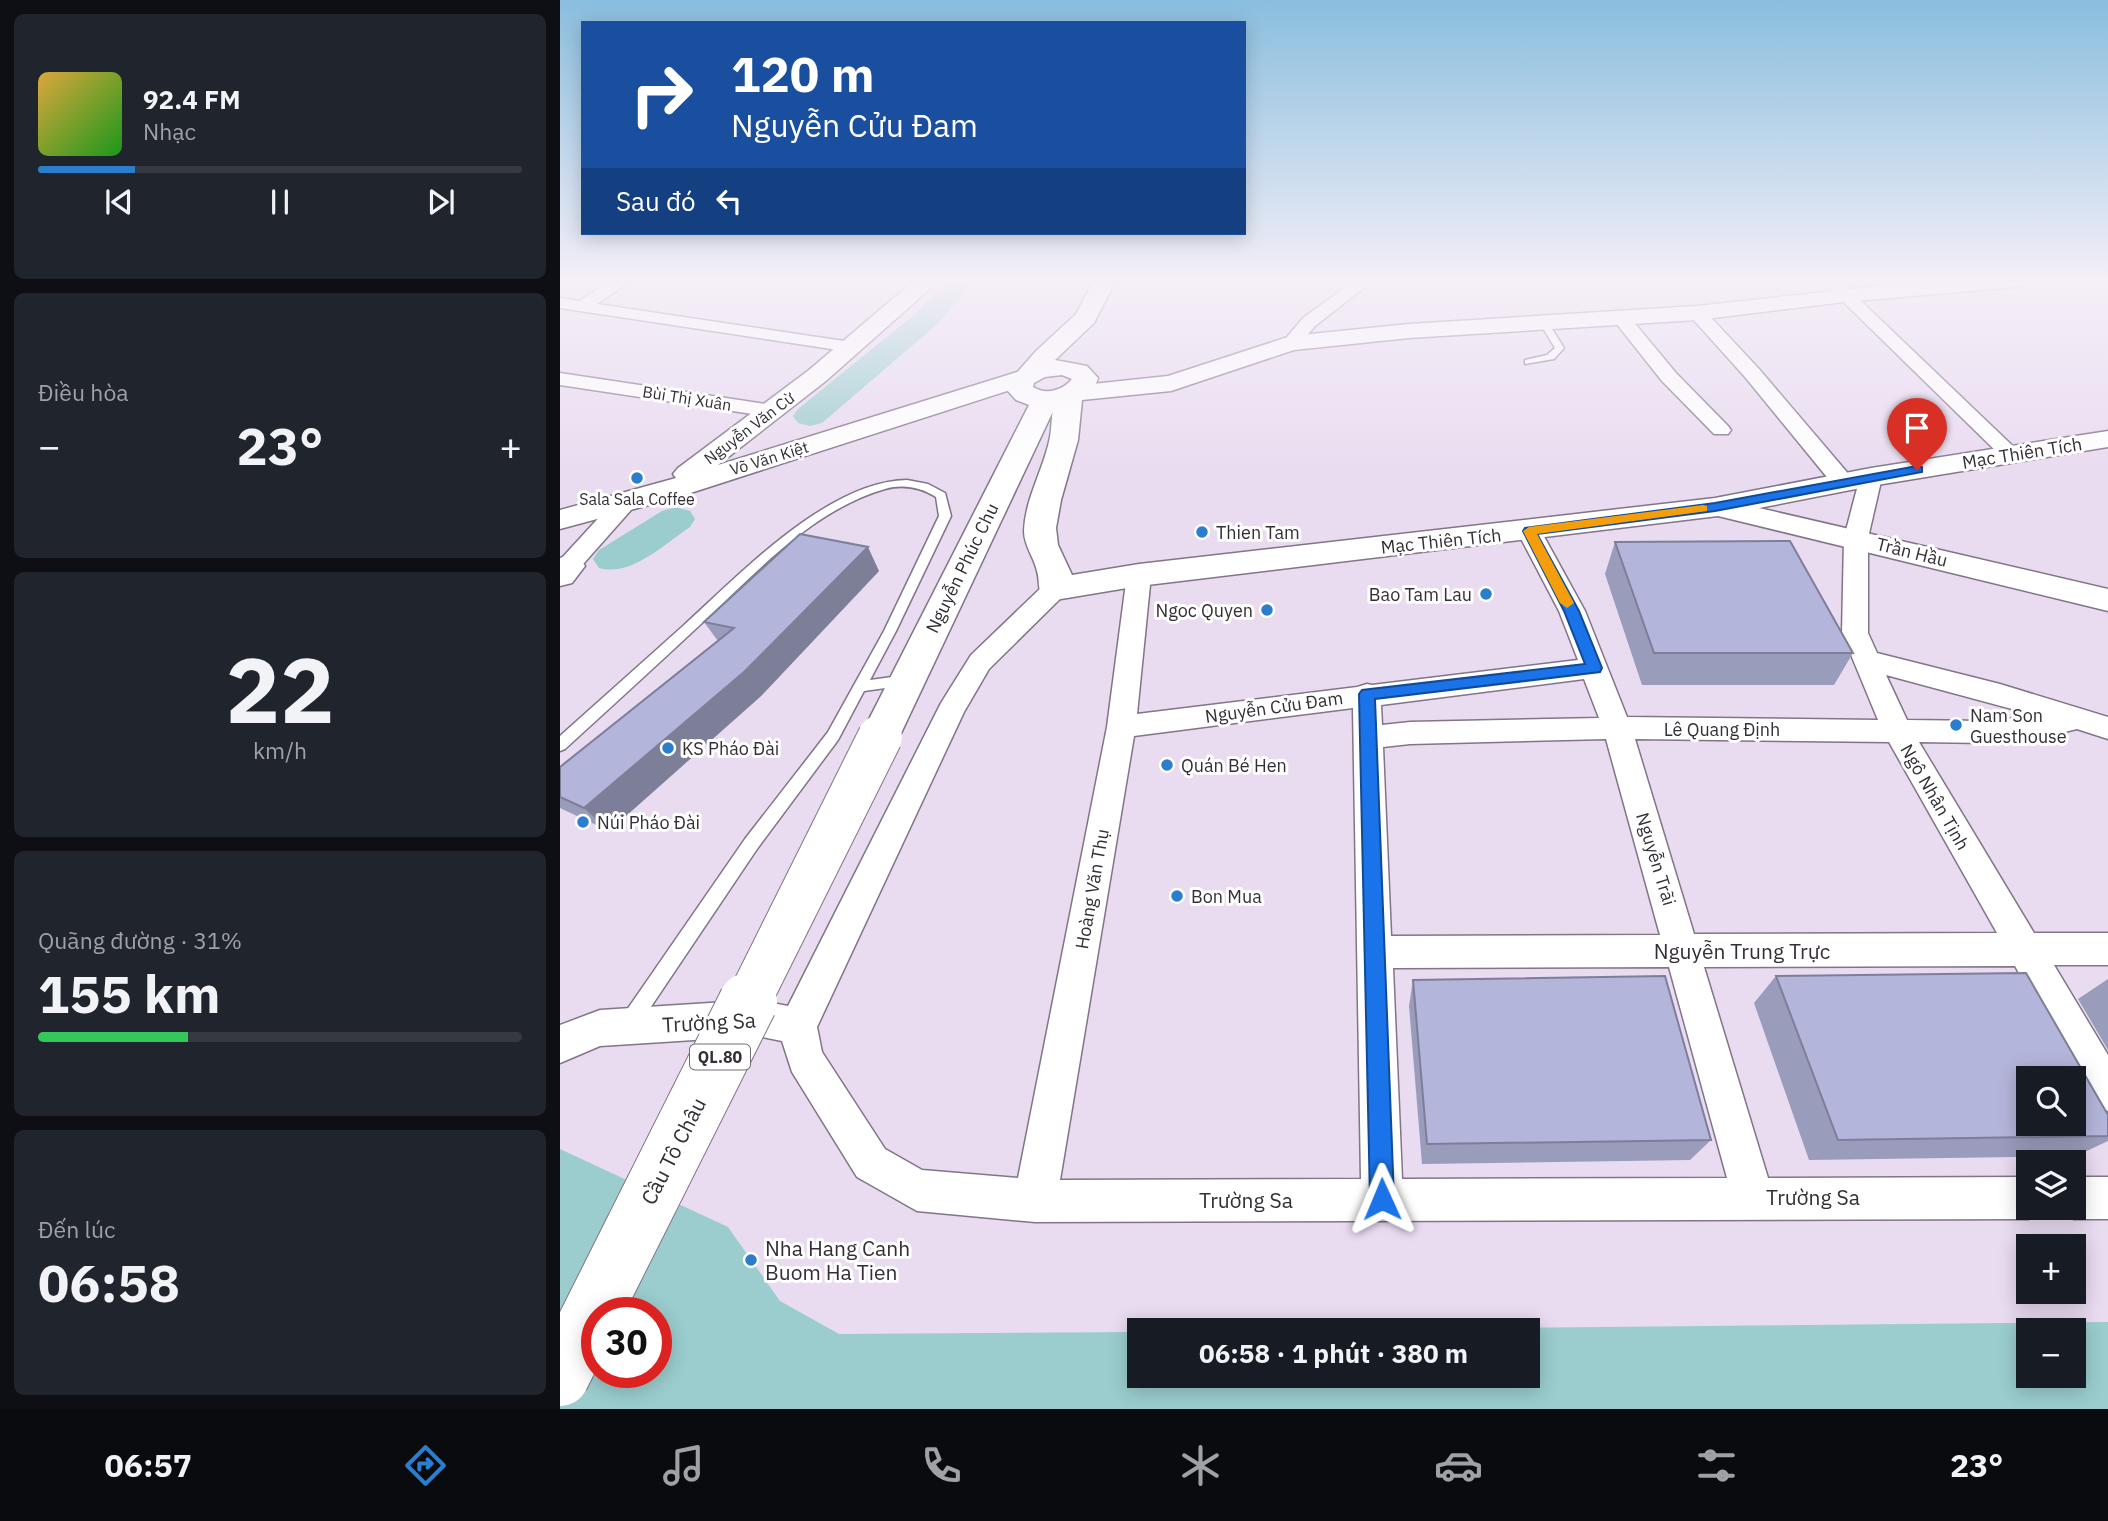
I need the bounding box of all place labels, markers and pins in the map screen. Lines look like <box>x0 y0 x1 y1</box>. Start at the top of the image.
pin <box>1887 398 1947 470</box>
marker: Sala Sala Coffee <box>629 470 645 486</box>
place label: Sala Sala Coffee <box>579 489 695 509</box>
place label: Thien Tam <box>1216 521 1300 544</box>
marker: Thien Tam <box>1194 524 1210 540</box>
place label: Bao Tam Lau <box>1369 583 1472 606</box>
marker: Bao Tam Lau <box>1478 586 1494 602</box>
place label: Ngoc Quyen <box>1156 599 1253 622</box>
marker: Ngoc Quyen <box>1259 602 1275 618</box>
place label: Nam Son Guesthouse <box>1970 704 2067 748</box>
marker: Nam Son Guesthouse <box>1948 717 1964 733</box>
place label: KS Pháo Đài <box>682 737 779 760</box>
marker: KS Pháo Đài <box>660 740 676 756</box>
place label: Quán Bé Hen <box>1181 754 1287 777</box>
marker: Quán Bé Hen <box>1159 757 1175 773</box>
place label: Núi Pháo Đài <box>597 811 700 834</box>
marker: Núi Pháo Đài <box>575 814 591 830</box>
place label: Bon Mua <box>1191 885 1262 908</box>
marker: Bon Mua <box>1169 888 1185 904</box>
place label: Nha Hang Canh Buom Ha Tien <box>765 1234 910 1286</box>
marker: Nha Hang Canh Buom Ha Tien <box>743 1252 759 1268</box>

